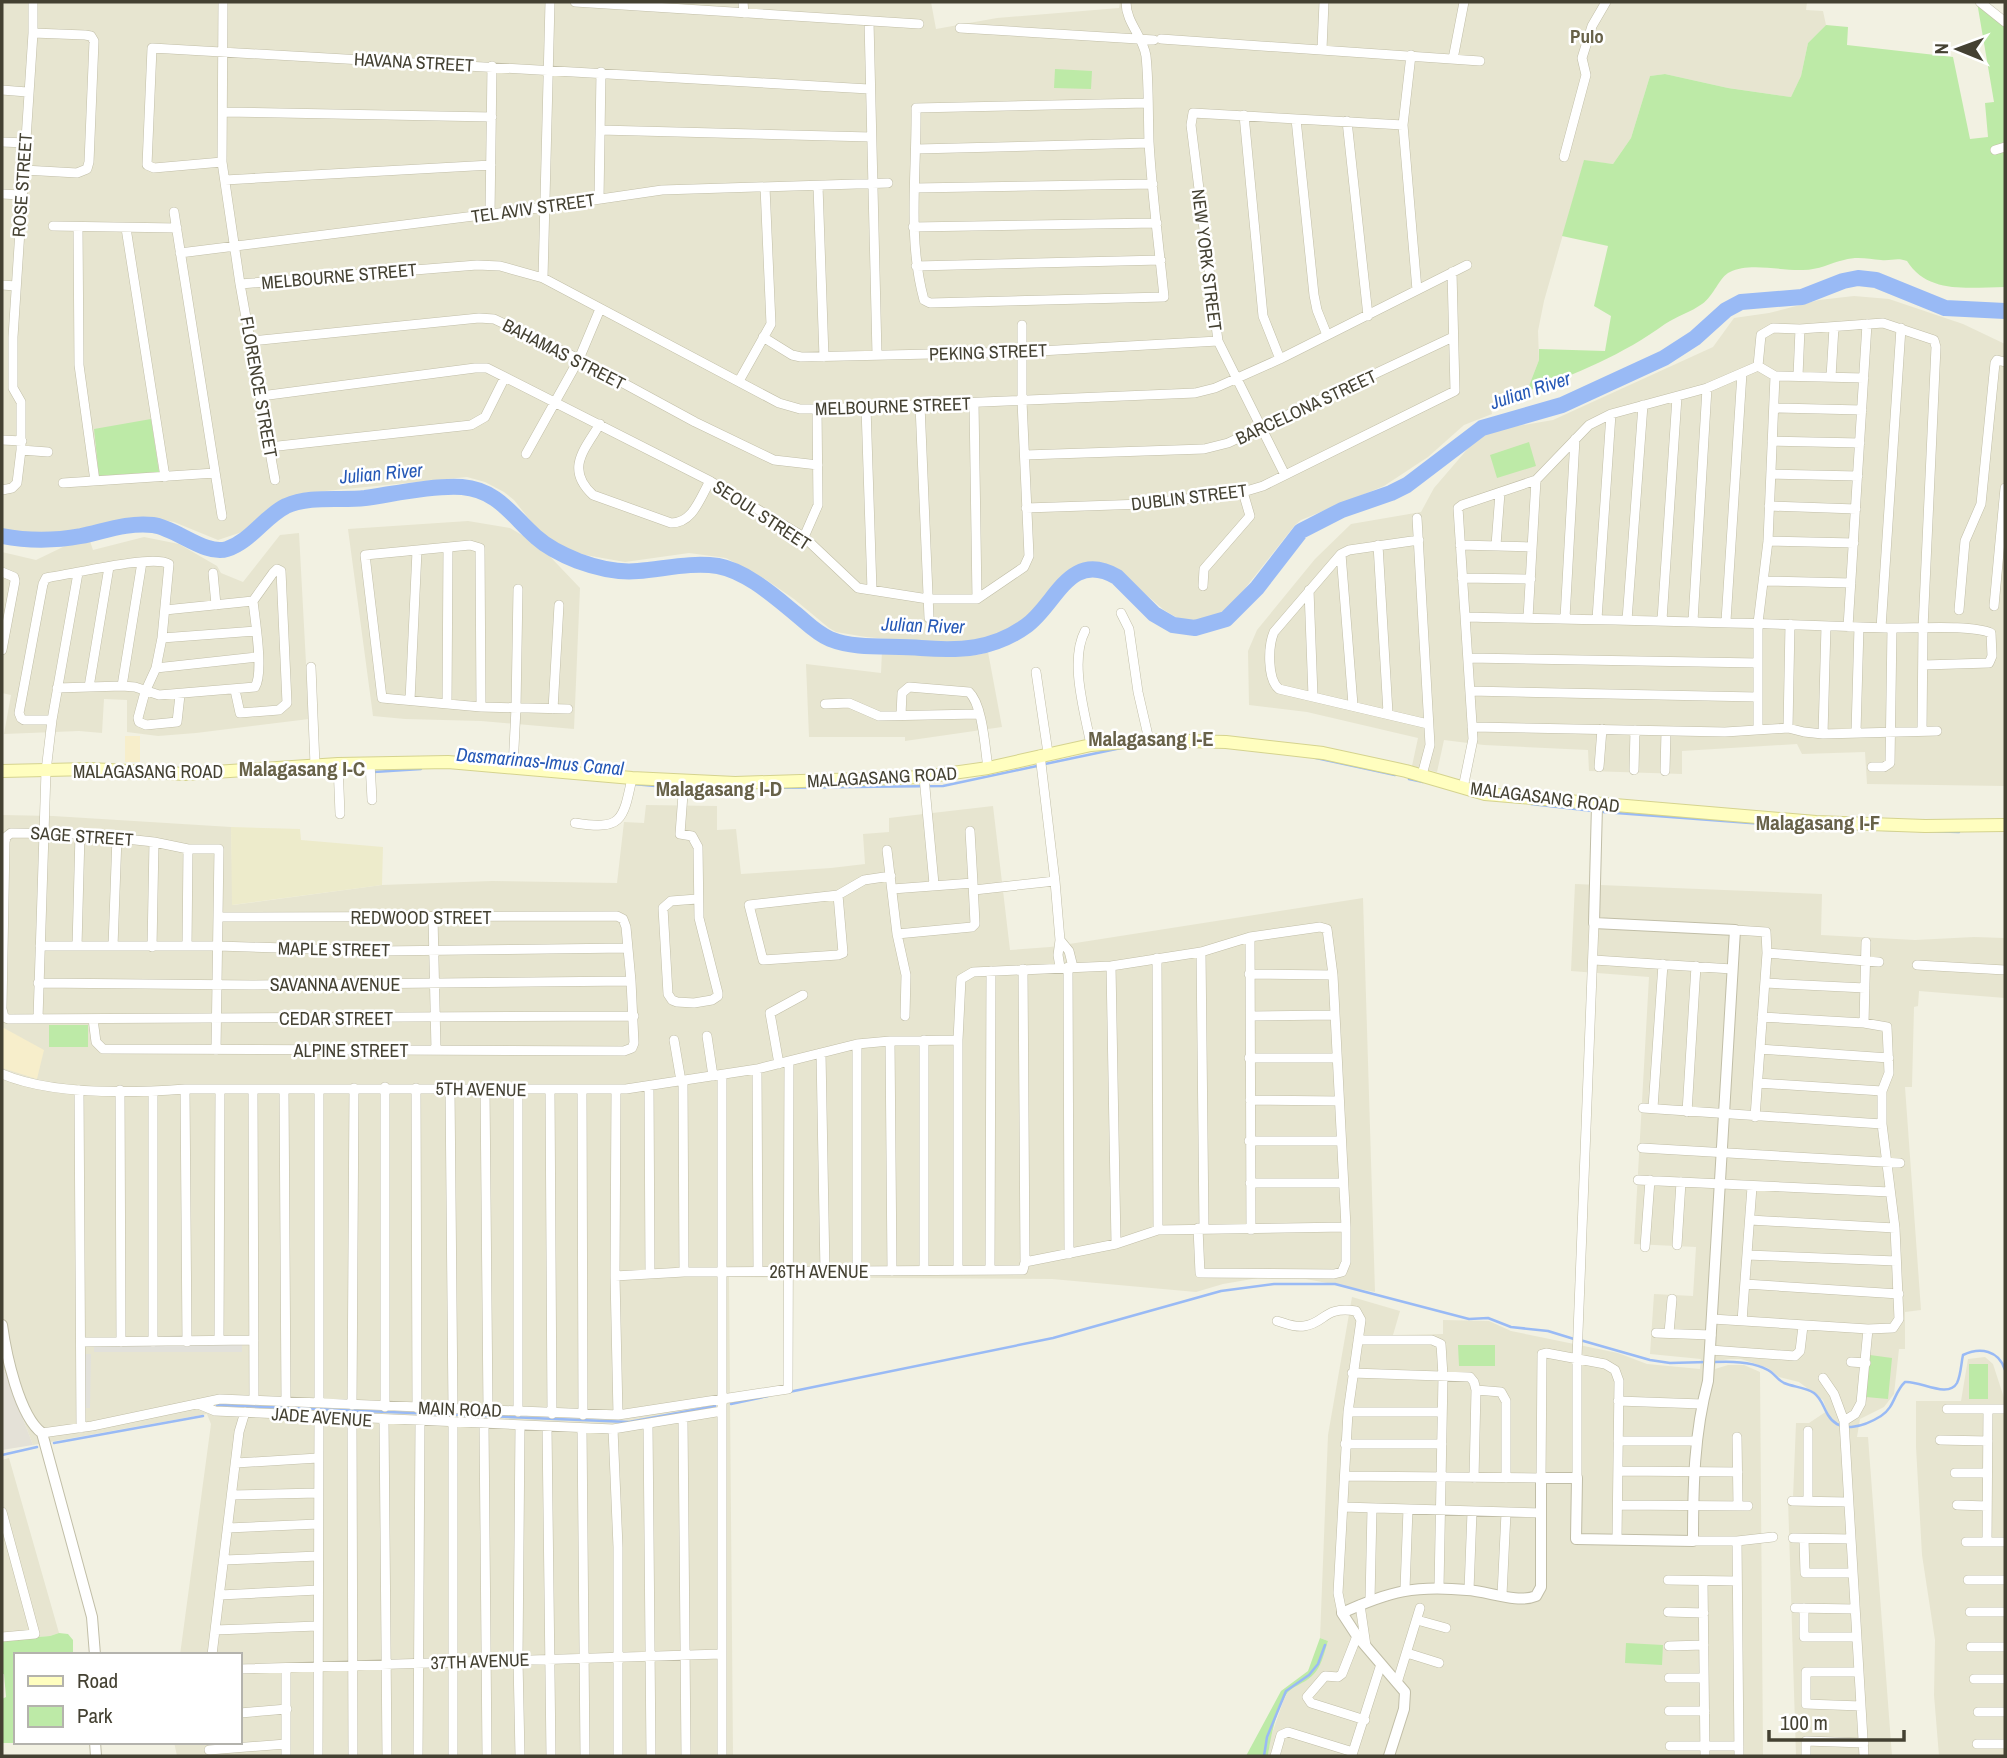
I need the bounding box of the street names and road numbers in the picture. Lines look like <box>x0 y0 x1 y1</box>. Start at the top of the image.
street label: HAVANA STREET <box>353 46 475 78</box>
street label: ROSE STREET <box>6 132 38 238</box>
street label: TEL AVIV STREET <box>470 187 596 229</box>
street label: NEW YORK STREET <box>1186 188 1228 332</box>
street label: MELBOURNE STREET <box>260 257 418 295</box>
street label: BAHAMAS STREET <box>498 312 630 396</box>
street label: FLORENCE STREET <box>234 315 284 459</box>
street label: PEKING STREET <box>929 337 1047 367</box>
street label: BARCELONA STREET <box>1232 363 1380 451</box>
street label: MELBOURNE STREET <box>815 391 971 421</box>
street label: SEOUL STREET <box>708 474 816 556</box>
street label: DUBLIN STREET <box>1130 477 1248 517</box>
street label: MALAGASANG ROAD <box>73 759 223 784</box>
street label: MALAGASANG ROAD <box>806 761 958 793</box>
street label: MALAGASANG ROAD <box>1469 775 1621 819</box>
street label: SAGE STREET <box>30 820 134 852</box>
street label: REDWOOD STREET <box>350 905 492 930</box>
street label: MAPLE STREET <box>278 936 390 962</box>
street label: SAVANNA AVENUE <box>270 972 400 997</box>
street label: CEDAR STREET <box>279 1006 393 1031</box>
street label: ALPINE STREET <box>293 1038 408 1063</box>
street label: 5TH AVENUE <box>435 1076 527 1102</box>
street label: 26TH AVENUE <box>770 1259 869 1284</box>
street label: MAIN ROAD <box>418 1395 502 1423</box>
street label: JADE AVENUE <box>271 1401 373 1433</box>
street label: 37TH AVENUE <box>430 1647 530 1675</box>

